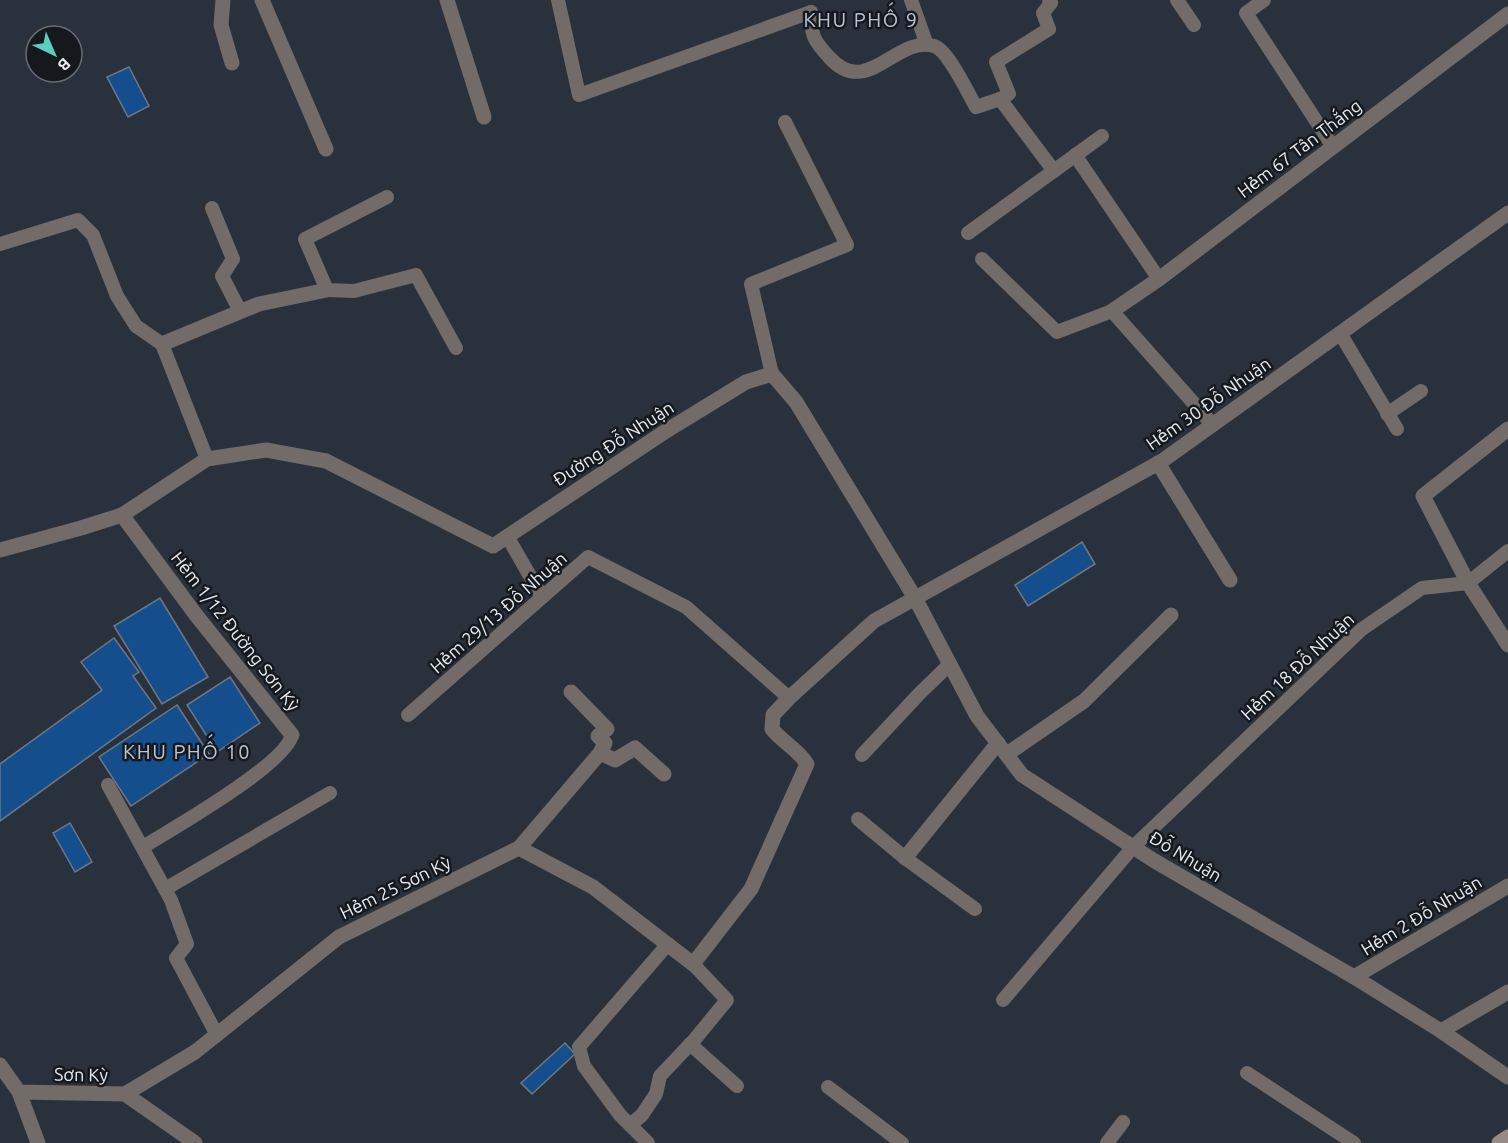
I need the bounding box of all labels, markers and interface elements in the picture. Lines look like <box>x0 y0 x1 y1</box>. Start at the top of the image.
district label: KHU PHỐ 9 <box>803 1 919 31</box>
north arrow <box>24 24 84 84</box>
text: B <box>54 55 74 75</box>
street label: Hẻm 67 Tân Thắng <box>1232 93 1365 201</box>
street label: Hẻm 30 Đỗ Nhuận <box>1141 351 1274 453</box>
street label: Đường Đỗ Nhuận <box>548 395 677 489</box>
street label: Hẻm 29/13 Đỗ Nhuận <box>424 546 570 677</box>
street label: Hẻm 1/12 Đường Sơn Kỳ <box>168 547 305 715</box>
street label: Hẻm 18 Đỗ Nhuận <box>1235 607 1358 724</box>
district label: KHU PHỐ 10 <box>123 733 251 763</box>
street label: Đỗ Nhuận <box>1146 825 1227 885</box>
street label: Hẻm 25 Sơn Kỳ <box>336 851 454 922</box>
street label: Hẻm 2 Đỗ Nhuận <box>1356 869 1485 959</box>
street label: Sơn Kỳ <box>54 1064 108 1084</box>

